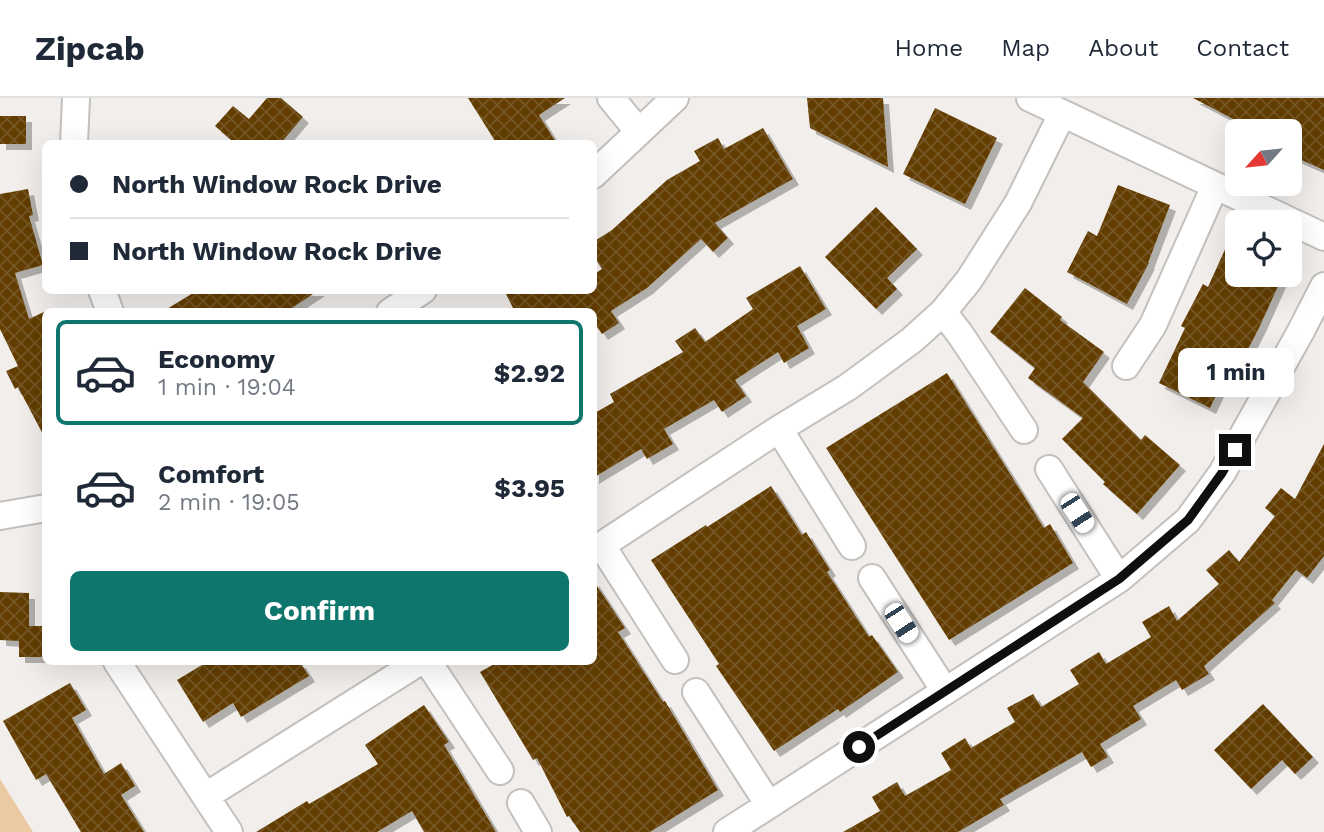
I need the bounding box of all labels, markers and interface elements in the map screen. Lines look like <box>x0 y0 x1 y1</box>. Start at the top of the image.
text: Zipcab <box>35 29 145 68</box>
text: Home <box>895 34 963 62</box>
text: Map <box>1001 34 1050 62</box>
text: About <box>1088 34 1158 62</box>
text: Contact <box>1196 34 1289 62</box>
north arrow <box>1225 119 1302 196</box>
map controls <box>1225 119 1302 287</box>
text: North Window Rock Drive <box>112 169 442 199</box>
button: locate <box>1225 210 1302 287</box>
text: North Window Rock Drive <box>112 236 442 266</box>
icon: car <box>74 341 137 404</box>
text: Economy <box>158 344 275 374</box>
callout: 1 min <box>1177 348 1293 398</box>
text: $2.92 <box>494 358 565 388</box>
text: 1 min <box>1206 359 1266 386</box>
text: 1 min · 19:04 <box>158 374 296 401</box>
route end <box>1219 434 1251 466</box>
icon: car <box>74 456 137 519</box>
text: Comfort <box>158 459 264 489</box>
text: $3.95 <box>494 473 565 503</box>
text: 2 min · 19:05 <box>158 489 300 516</box>
car <box>1057 490 1098 536</box>
button: Confirm <box>70 571 569 651</box>
car <box>881 600 922 646</box>
route start <box>843 731 875 763</box>

